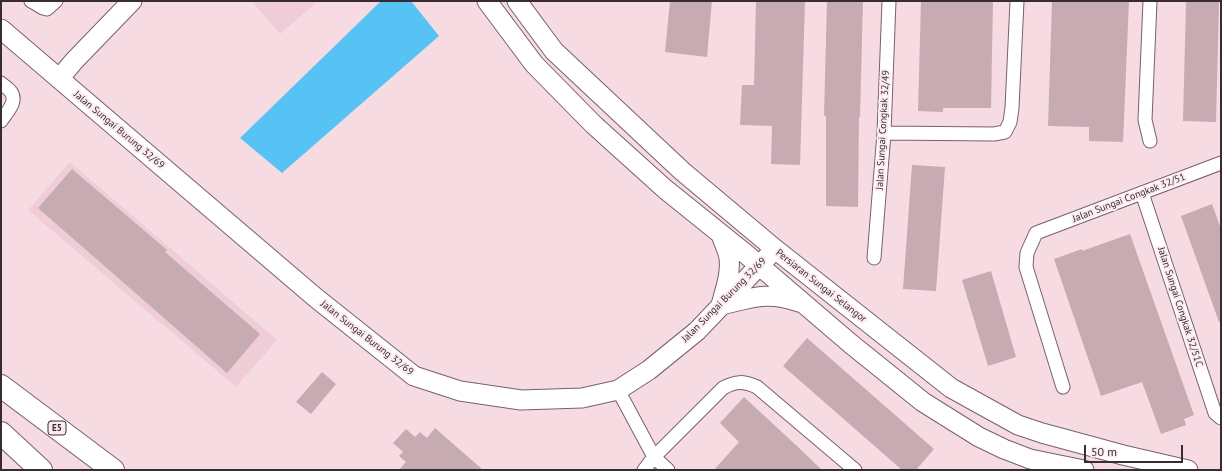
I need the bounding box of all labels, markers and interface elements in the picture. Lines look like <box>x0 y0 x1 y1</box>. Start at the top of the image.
street label: Jalan Sungai Congkak 32/49 <box>874 70 892 190</box>
street label: Jalan Sungai Burung 32/69 <box>71 89 167 171</box>
street label: Jalan Sungai Congkak 32/51 <box>1071 171 1187 225</box>
street label: Jalan Sungai Congkak 32/51C <box>1155 245 1205 369</box>
street label: Persiaran Sungai Selangor <box>773 247 869 325</box>
street label: Jalan Sungai Burung 32/69 <box>679 255 769 345</box>
street label: Jalan Sungai Burung 32/69 <box>318 298 416 378</box>
road number: E5 <box>48 421 66 435</box>
scale bar <box>1086 437 1185 463</box>
text: 50 m <box>1091 444 1117 459</box>

